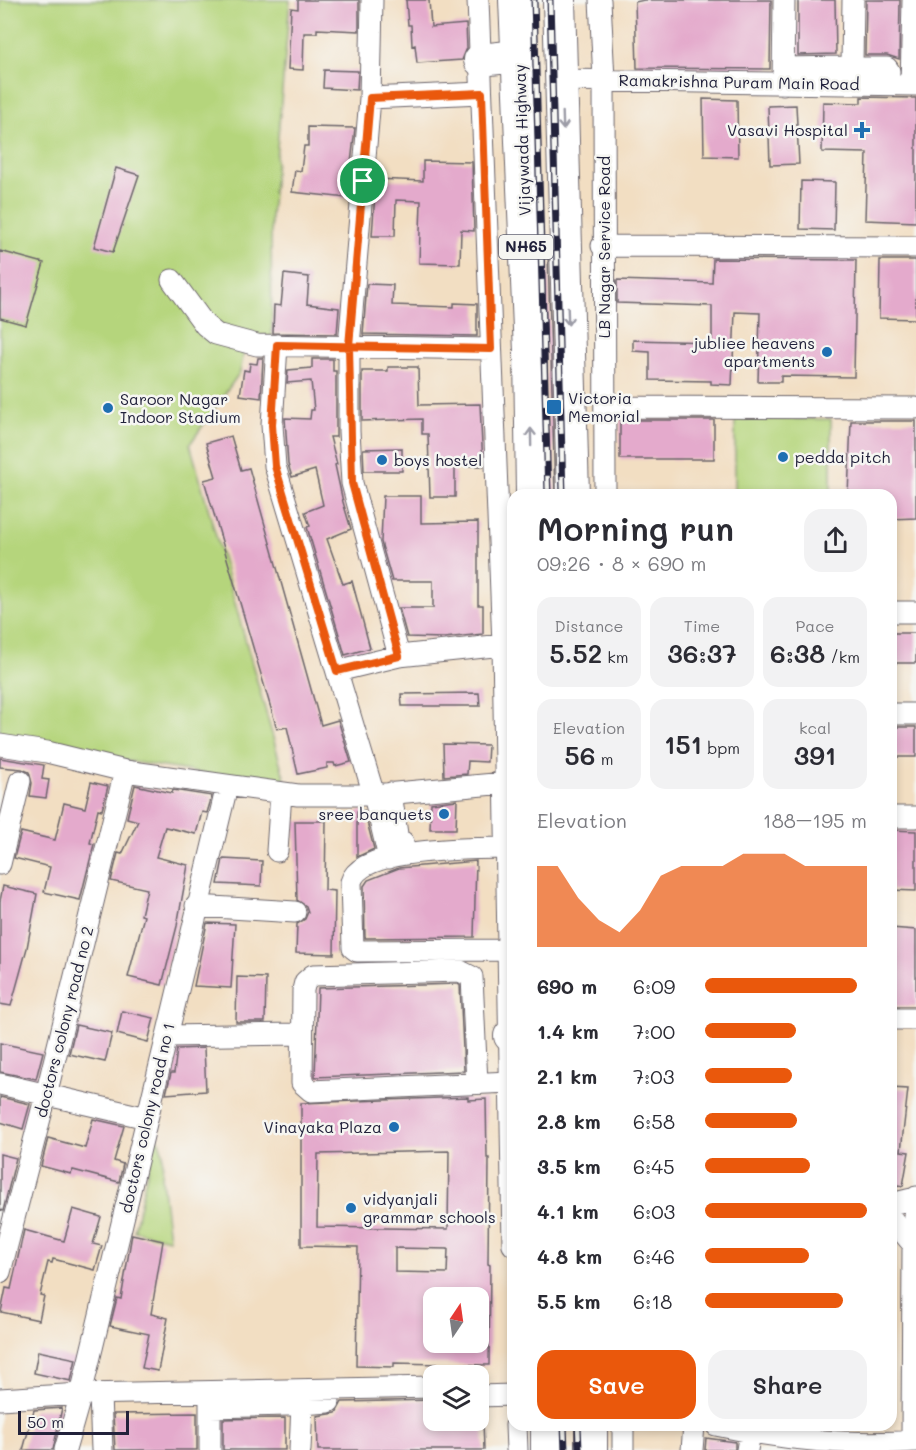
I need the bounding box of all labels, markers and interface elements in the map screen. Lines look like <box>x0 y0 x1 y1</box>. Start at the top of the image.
street label: Vijaywada Highway <box>508 64 535 216</box>
street label: Ramakrishna Puram Main Road <box>618 69 860 94</box>
one-way arrow <box>557 111 568 131</box>
place label: Vasavi Hospital <box>727 119 848 140</box>
marker: Vasavi Hospital <box>853 121 871 139</box>
pin <box>337 155 388 206</box>
street label: LB Nagar Service Road <box>593 156 614 338</box>
icon: arrive <box>346 164 379 197</box>
road number: NH65 <box>499 235 553 259</box>
one-way arrow <box>562 306 574 326</box>
place label: jubliee heavens apartments <box>691 332 815 371</box>
marker: jubliee heavens apartments <box>820 345 834 359</box>
place label: Victoria Memorial <box>568 387 640 426</box>
place label: Saroor Nagar Indoor Stadium <box>120 388 241 427</box>
marker: Victoria Memorial <box>545 398 563 416</box>
marker: Saroor Nagar Indoor Stadium <box>101 401 115 415</box>
one-way arrow <box>525 427 537 447</box>
place label: pedda pitch <box>795 446 890 467</box>
place label: boys hostel <box>394 449 482 470</box>
marker: pedda pitch <box>776 450 790 464</box>
marker: boys hostel <box>375 453 389 467</box>
text: Morning run <box>537 506 734 549</box>
button: share <box>804 509 867 572</box>
text: 09:26 · 8 × 690 m <box>537 550 706 576</box>
text: Distance <box>555 615 623 636</box>
text: Time <box>684 615 720 636</box>
text: Pace <box>795 615 835 636</box>
text: 5.52 <box>549 636 602 670</box>
text: 36:37 <box>667 636 737 670</box>
text: 6:38 <box>770 636 825 670</box>
text: km <box>602 646 629 667</box>
text: /km <box>825 646 860 667</box>
text: Elevation <box>553 717 625 738</box>
text: kcal <box>799 717 831 738</box>
text: 151 <box>664 727 702 761</box>
text: bpm <box>702 737 740 758</box>
text: 56 <box>565 738 596 772</box>
text: 391 <box>794 738 836 772</box>
text: m <box>596 748 613 769</box>
place label: sree banquets <box>319 803 432 824</box>
marker: sree banquets <box>437 807 451 821</box>
text: Elevation <box>537 807 627 833</box>
text: 188–195 m <box>763 807 867 833</box>
street label: doctors colony road no 2 <box>30 924 97 1120</box>
text: 690 m <box>537 973 597 999</box>
text: 6:09 <box>633 973 675 999</box>
text: 1.4 km <box>537 1018 599 1044</box>
text: 7:00 <box>633 1018 675 1044</box>
street label: doctors colony road no 1 <box>114 1021 179 1215</box>
text: 2.1 km <box>537 1063 597 1089</box>
text: 7:03 <box>633 1063 674 1089</box>
text: 2.8 km <box>537 1108 601 1134</box>
text: 6:58 <box>633 1108 675 1134</box>
place label: Vinayaka Plaza <box>263 1116 382 1137</box>
marker: Vinayaka Plaza <box>387 1120 401 1134</box>
text: 3.5 km <box>537 1153 601 1179</box>
text: 6:45 <box>633 1153 675 1179</box>
place label: vidyanjali grammar schools <box>363 1188 496 1227</box>
text: 4.1 km <box>537 1198 599 1224</box>
text: 6:03 <box>633 1198 675 1224</box>
marker: vidyanjali grammar schools <box>344 1201 358 1215</box>
text: 4.8 km <box>537 1243 602 1269</box>
text: 6:46 <box>633 1243 675 1269</box>
north arrow <box>423 1287 489 1353</box>
map controls <box>423 1287 489 1431</box>
text: 5.5 km <box>537 1288 600 1314</box>
text: 6:18 <box>633 1288 672 1314</box>
button: Save <box>537 1350 696 1419</box>
button: Share <box>708 1350 867 1419</box>
button: layers <box>423 1365 489 1431</box>
scale bar <box>18 1408 129 1436</box>
text: 50 m <box>27 1411 64 1432</box>

